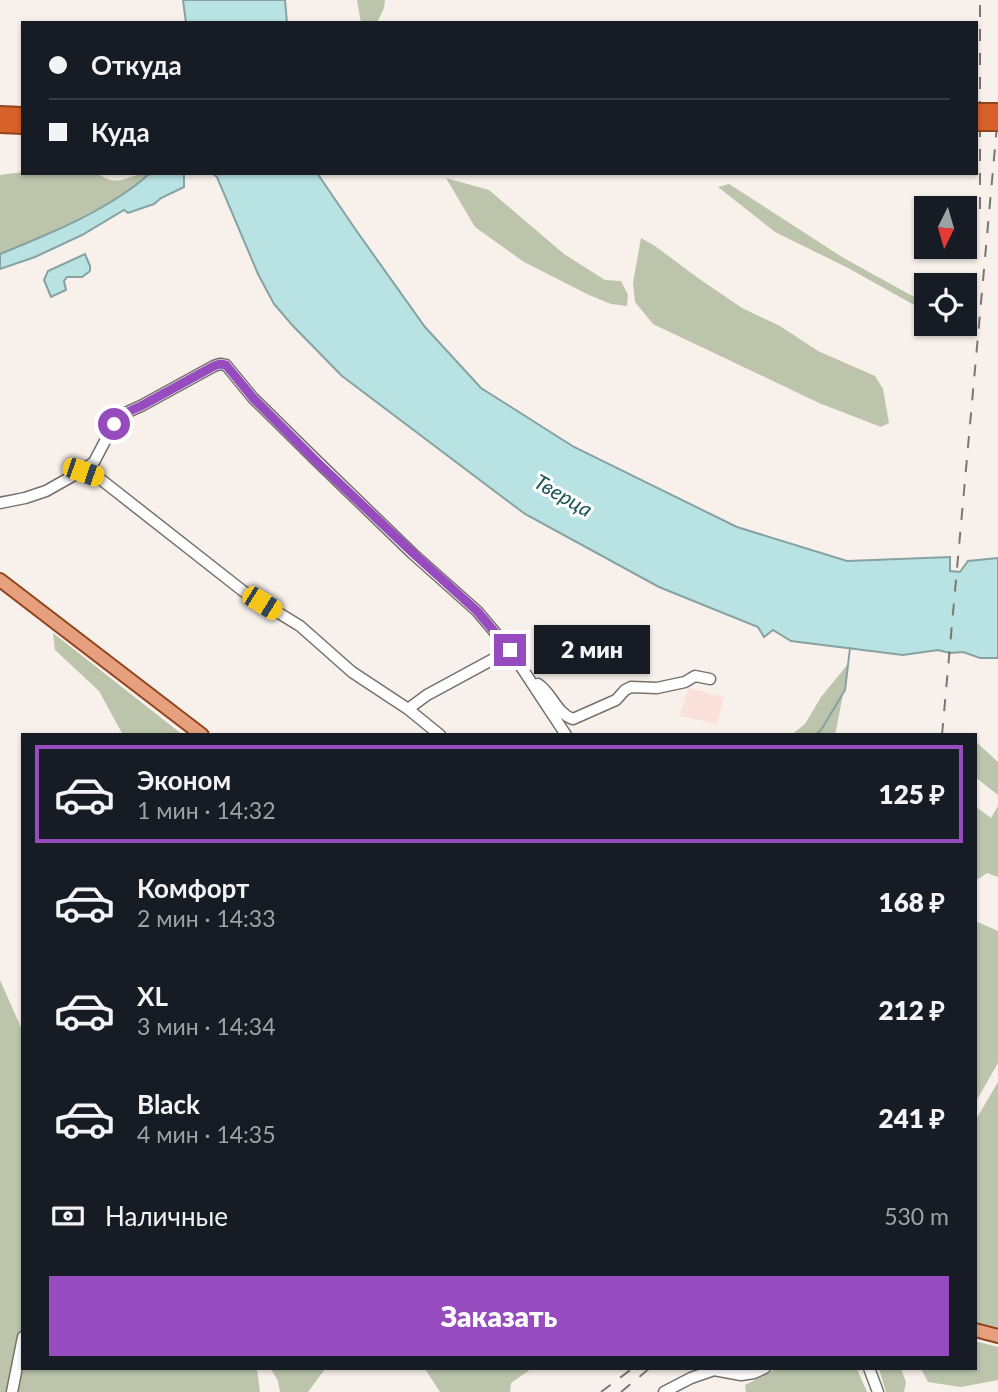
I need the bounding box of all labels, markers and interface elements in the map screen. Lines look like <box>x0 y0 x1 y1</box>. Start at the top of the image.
text: Откуда <box>91 49 182 81</box>
text: Куда <box>91 116 150 148</box>
north arrow <box>914 196 976 259</box>
map controls <box>914 196 977 336</box>
button: locate <box>914 273 977 336</box>
route start <box>98 408 130 440</box>
car <box>60 455 107 489</box>
water label: Тверца <box>530 468 597 521</box>
car <box>239 583 286 623</box>
callout: 2 мин <box>534 626 650 674</box>
route end <box>494 634 526 666</box>
text: 2 мин <box>561 635 623 663</box>
icon: car <box>53 763 116 826</box>
text: Эконом <box>137 764 231 796</box>
text: 125 ₽ <box>879 778 945 810</box>
text: 1 мин · 14:32 <box>137 796 276 824</box>
icon: car <box>53 871 116 934</box>
text: Комфорт <box>137 872 249 904</box>
text: 168 ₽ <box>879 886 945 918</box>
text: 2 мин · 14:33 <box>137 904 276 932</box>
icon: car <box>53 979 116 1042</box>
text: XL <box>137 980 168 1012</box>
text: 212 ₽ <box>879 994 945 1026</box>
text: 3 мин · 14:34 <box>137 1012 276 1040</box>
icon: car <box>53 1087 116 1150</box>
text: Black <box>137 1088 200 1120</box>
text: 241 ₽ <box>879 1102 945 1134</box>
text: 4 мин · 14:35 <box>137 1120 276 1148</box>
icon: cash <box>49 1197 87 1235</box>
text: Наличные <box>105 1200 228 1232</box>
text: 530 m <box>884 1202 949 1230</box>
button: Заказать <box>49 1276 949 1356</box>

